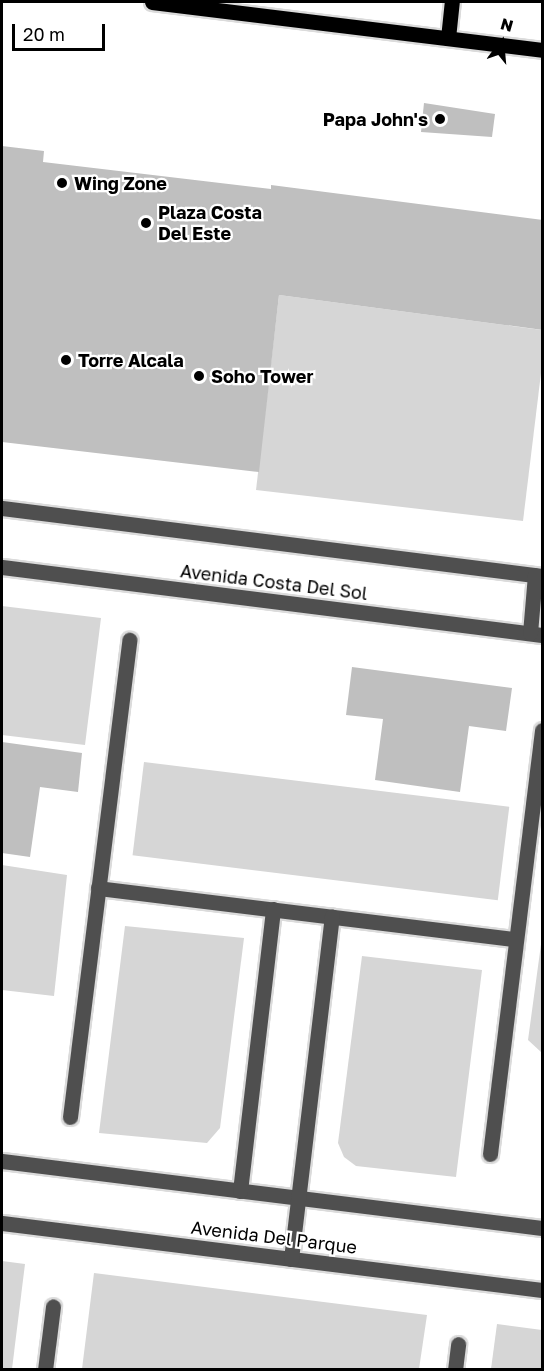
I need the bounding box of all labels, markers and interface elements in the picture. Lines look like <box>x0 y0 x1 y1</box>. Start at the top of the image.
scale bar <box>15 12 108 50</box>
north arrow <box>472 12 532 72</box>
text: N <box>498 13 516 36</box>
text: 20 m <box>23 23 65 45</box>
place label: Papa John's <box>323 108 428 130</box>
marker: Papa John's <box>433 112 447 126</box>
place label: Wing Zone <box>74 172 167 194</box>
marker: Wing Zone <box>55 176 69 190</box>
place label: Plaza Costa Del Este <box>158 202 262 244</box>
marker: Plaza Costa Del Este <box>139 216 153 230</box>
place label: Torre Alcala <box>78 349 184 371</box>
marker: Torre Alcala <box>59 353 73 367</box>
place label: Soho Tower <box>211 365 314 387</box>
marker: Soho Tower <box>192 369 206 383</box>
street label: Avenida Costa Del Sol <box>179 560 369 604</box>
street label: Avenida Del Parque <box>190 1216 358 1258</box>

